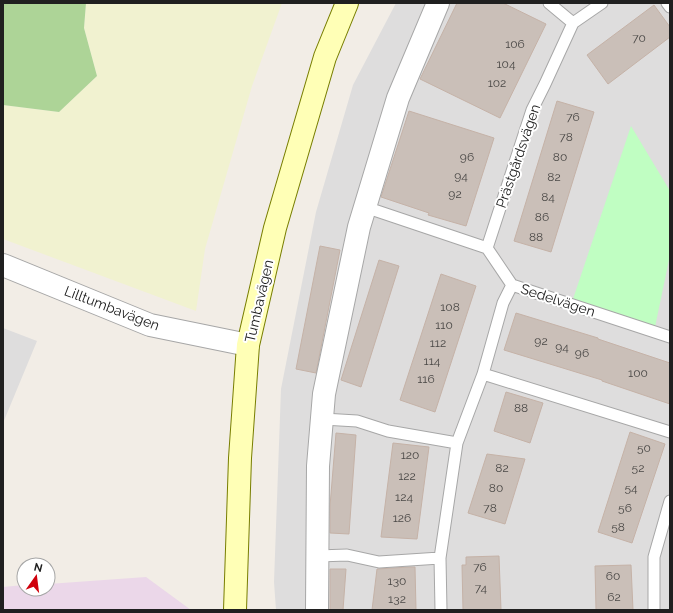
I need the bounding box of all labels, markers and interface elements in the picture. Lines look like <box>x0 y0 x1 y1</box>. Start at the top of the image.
house number: 70 <box>632 31 646 45</box>
house number: 106 <box>505 37 525 51</box>
house number: 104 <box>496 57 516 71</box>
house number: 102 <box>488 76 506 90</box>
street label: Prästgårdsvägen <box>493 102 543 210</box>
house number: 76 <box>566 110 580 124</box>
house number: 78 <box>559 130 573 144</box>
house number: 96 <box>460 150 474 164</box>
house number: 80 <box>553 150 567 164</box>
house number: 94 <box>454 169 468 183</box>
house number: 82 <box>547 170 561 184</box>
house number: 92 <box>448 187 462 201</box>
house number: 84 <box>541 190 555 204</box>
house number: 86 <box>535 210 549 224</box>
house number: 88 <box>529 230 543 244</box>
street label: Tumbavägen <box>242 258 276 344</box>
street label: Sedelvägen <box>519 280 597 320</box>
street label: Lilltumbavägen <box>62 282 162 334</box>
house number: 108 <box>440 300 460 314</box>
house number: 110 <box>435 318 453 332</box>
house number: 92 <box>534 334 548 348</box>
house number: 112 <box>430 336 446 350</box>
house number: 94 <box>555 340 569 354</box>
house number: 96 <box>575 346 589 360</box>
house number: 114 <box>424 354 441 368</box>
house number: 100 <box>628 366 648 380</box>
house number: 116 <box>417 372 435 386</box>
house number: 88 <box>514 401 528 415</box>
house number: 50 <box>637 441 651 455</box>
house number: 120 <box>401 448 419 462</box>
house number: 82 <box>495 461 509 475</box>
house number: 52 <box>632 461 644 475</box>
house number: 122 <box>398 469 416 483</box>
house number: 80 <box>489 481 503 495</box>
house number: 54 <box>624 481 638 495</box>
house number: 124 <box>395 490 413 504</box>
house number: 78 <box>483 501 497 515</box>
house number: 56 <box>618 501 632 515</box>
house number: 126 <box>393 511 411 525</box>
house number: 58 <box>611 520 625 534</box>
north arrow <box>16 557 56 597</box>
text: N <box>33 560 44 575</box>
house number: 76 <box>473 560 487 574</box>
house number: 60 <box>606 569 620 583</box>
house number: 130 <box>388 574 406 588</box>
house number: 74 <box>475 581 488 595</box>
house number: 62 <box>607 590 621 604</box>
house number: 132 <box>388 592 406 606</box>

